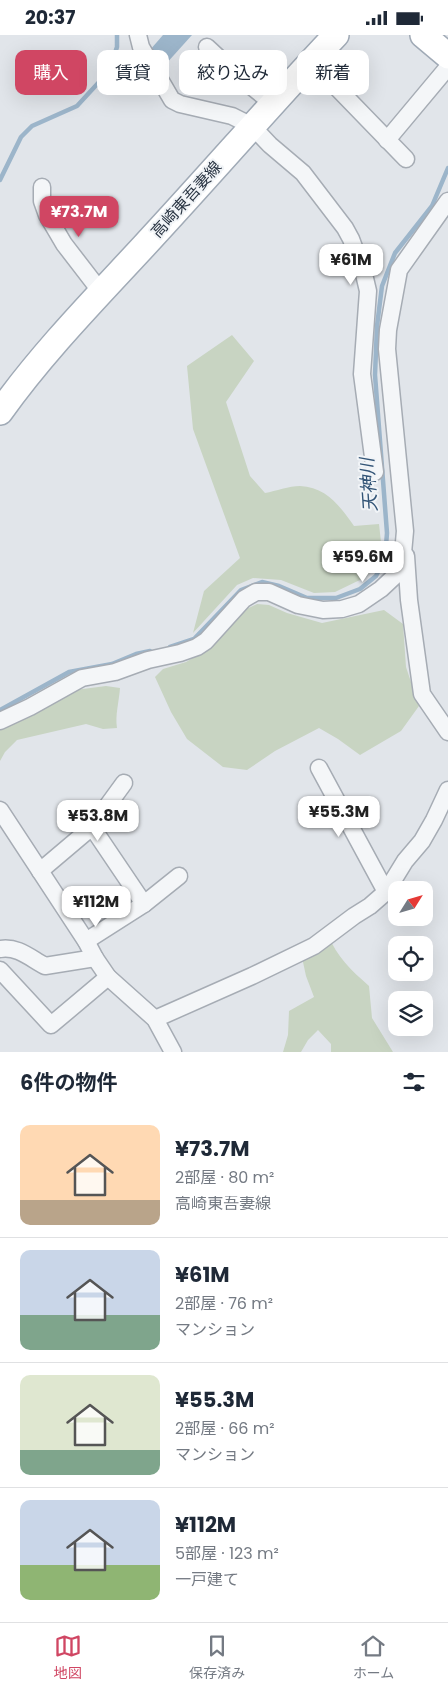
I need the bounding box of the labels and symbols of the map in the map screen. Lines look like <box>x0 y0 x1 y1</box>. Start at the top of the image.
street label: 高崎東吾妻線 <box>146 156 227 243</box>
pin: ¥73.7M <box>38 195 120 238</box>
pin: ¥61M <box>321 243 381 286</box>
water label: 天神川 <box>354 455 383 513</box>
pin: ¥59.6M <box>322 541 404 583</box>
pin: ¥55.3M <box>298 795 380 838</box>
pin: ¥53.8M <box>57 799 139 842</box>
north arrow <box>388 881 432 926</box>
pin: ¥112M <box>61 885 131 928</box>

